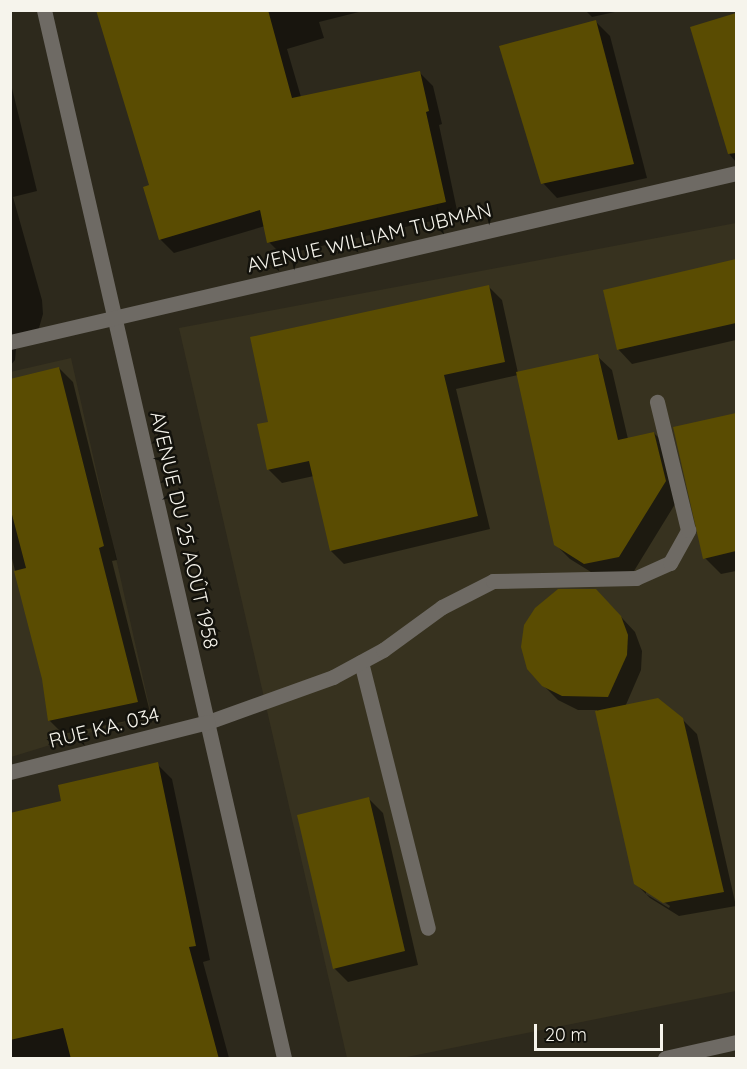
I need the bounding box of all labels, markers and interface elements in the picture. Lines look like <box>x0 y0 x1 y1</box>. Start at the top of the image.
street label: AVENUE WILLIAM TUBMAN <box>244 197 494 277</box>
street label: AVENUE DU 25 AOÛT 1958 <box>146 409 224 651</box>
street label: RUE KA. 034 <box>46 702 162 752</box>
scale bar <box>537 1012 666 1050</box>
text: 20 m <box>545 1023 587 1046</box>

